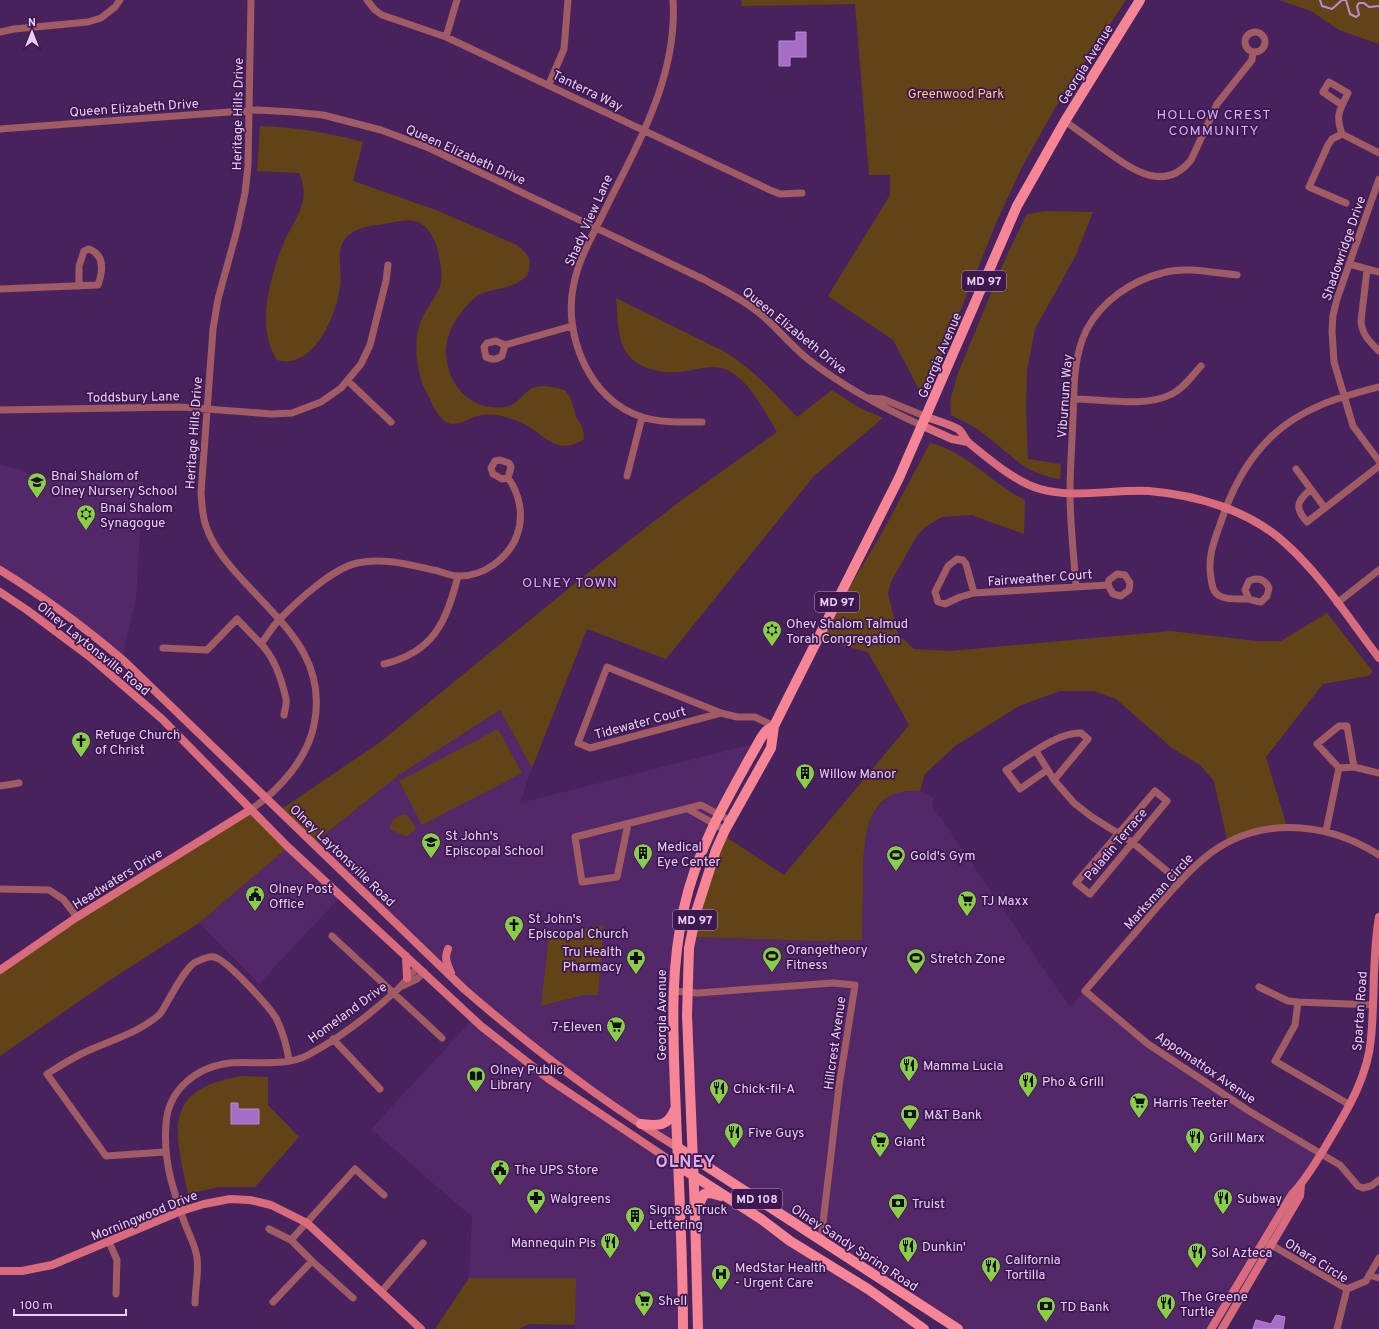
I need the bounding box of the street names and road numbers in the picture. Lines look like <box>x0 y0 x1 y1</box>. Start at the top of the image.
street label: Georgia Avenue <box>1056 22 1118 108</box>
street label: Heritage Hills Drive <box>230 57 248 171</box>
street label: Tanterra Way <box>549 68 625 116</box>
street label: Queen Elizabeth Drive <box>69 96 199 121</box>
street label: Queen Elizabeth Drive <box>403 122 528 189</box>
street label: Shady View Lane <box>562 172 617 269</box>
street label: Shadowridge Drive <box>1319 194 1370 303</box>
road number: MD 97 <box>962 271 1006 291</box>
street label: Queen Elizabeth Drive <box>738 285 849 379</box>
street label: Georgia Avenue <box>916 311 966 401</box>
street label: Viburnum Way <box>1055 353 1077 439</box>
street label: Heritage Hills Drive <box>183 376 207 490</box>
street label: Toddsbury Lane <box>86 389 180 407</box>
street label: Fairweather Court <box>987 567 1093 591</box>
road number: MD 97 <box>815 592 859 612</box>
street label: Olney Laytonsville Road <box>33 599 152 700</box>
street label: Tidewater Court <box>593 704 688 744</box>
street label: Olney Laytonsville Road <box>286 802 398 911</box>
street label: Paladin Terrace <box>1082 806 1151 885</box>
street label: Headwaters Drive <box>70 846 166 914</box>
street label: Marksman Circle <box>1121 851 1198 934</box>
road number: MD 97 <box>673 910 717 930</box>
street label: Georgia Avenue <box>655 969 671 1061</box>
street label: Spartan Road <box>1350 971 1372 1052</box>
street label: Homeland Drive <box>306 980 391 1048</box>
street label: Hillcrest Avenue <box>822 996 850 1091</box>
street label: Appomattox Avenue <box>1152 1029 1258 1108</box>
street label: Morningwood Drive <box>89 1188 200 1246</box>
road number: MD 108 <box>732 1189 782 1209</box>
street label: Olney Sandy Spring Road <box>788 1202 920 1296</box>
street label: Ohara Circle <box>1281 1236 1351 1288</box>

